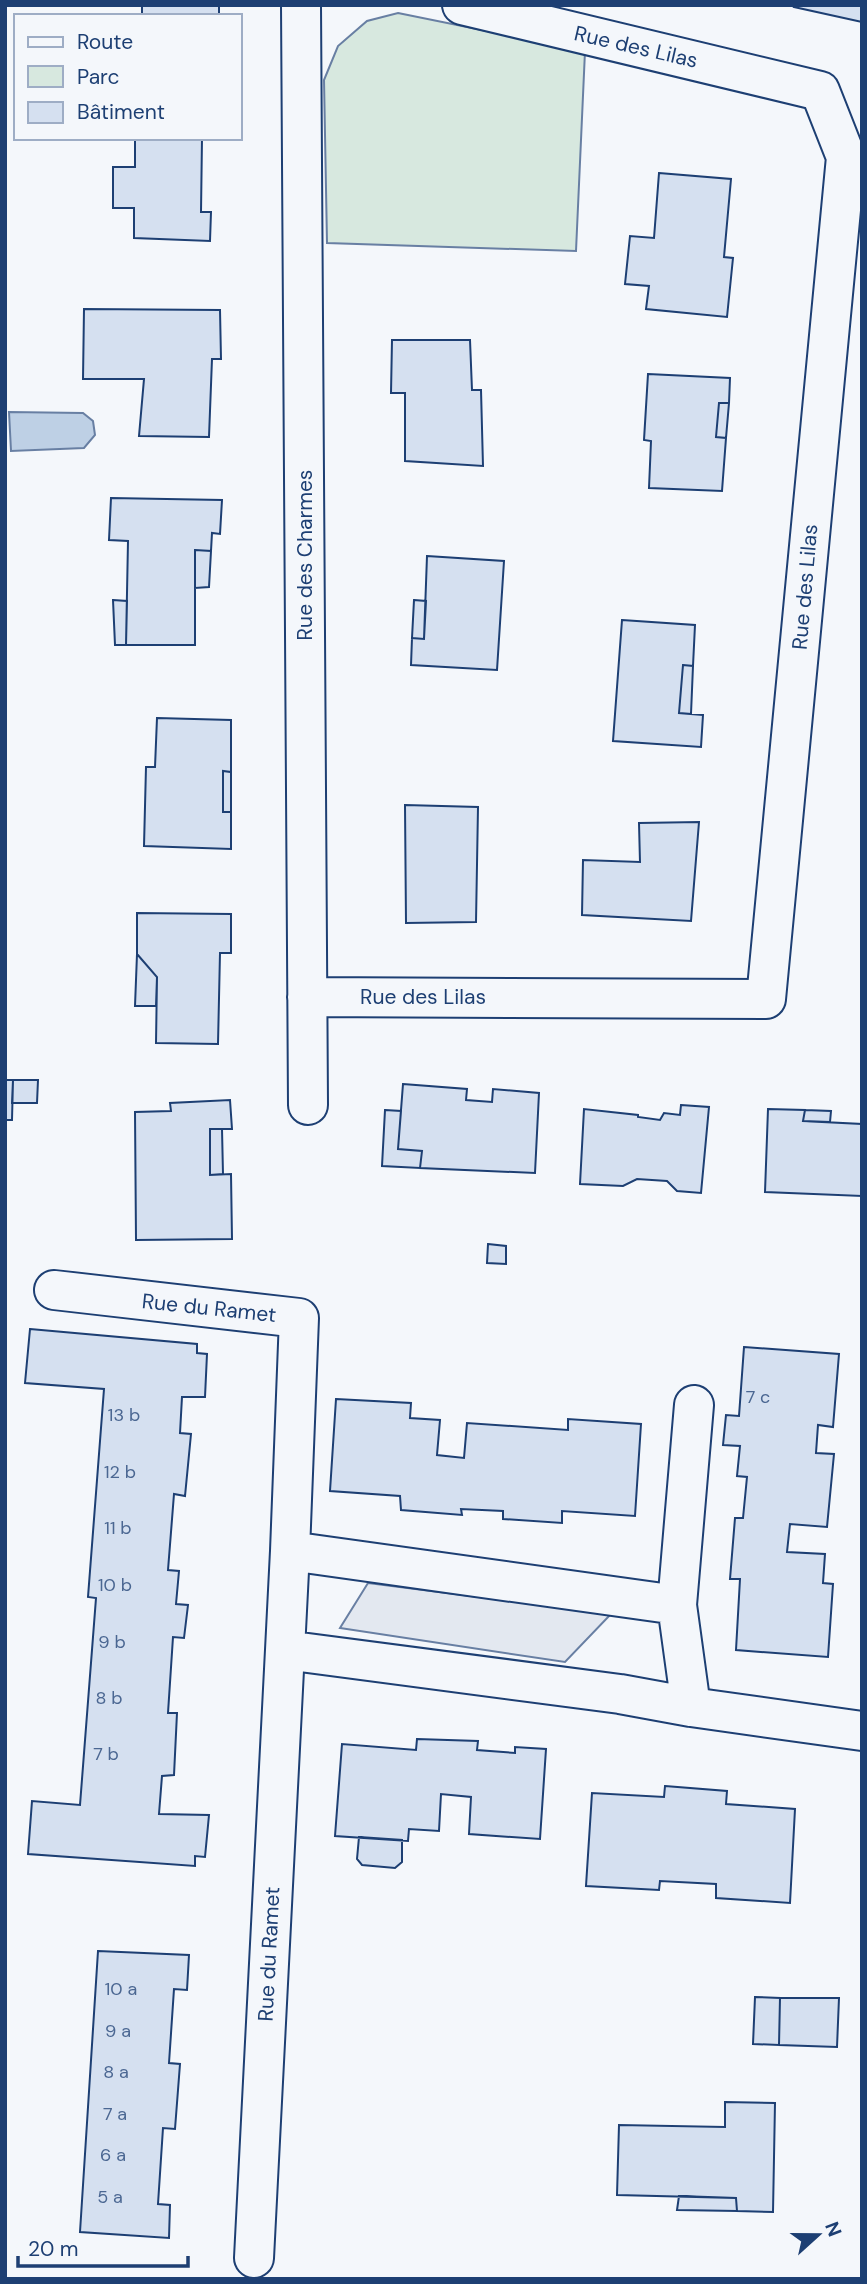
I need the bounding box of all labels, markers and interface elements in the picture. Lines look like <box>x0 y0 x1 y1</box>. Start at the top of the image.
legend <box>14 14 242 140</box>
street label: Rue des Lilas <box>571 19 701 75</box>
text: Route <box>77 28 133 56</box>
text: Parc <box>77 63 120 91</box>
text: Bâtiment <box>77 98 165 126</box>
street label: Rue des Charmes <box>291 470 319 640</box>
street label: Rue des Lilas <box>786 523 824 651</box>
street label: Rue des Lilas <box>360 983 486 1011</box>
street label: Rue du Ramet <box>140 1287 278 1329</box>
house number: 7 c <box>746 1385 770 1409</box>
house number: 13 b <box>108 1403 140 1427</box>
house number: 12 b <box>104 1460 136 1484</box>
house number: 11 b <box>104 1516 132 1540</box>
house number: 10 b <box>98 1573 132 1597</box>
house number: 9 b <box>98 1630 126 1654</box>
house number: 8 b <box>96 1686 123 1710</box>
house number: 7 b <box>93 1742 119 1766</box>
street label: Rue du Ramet <box>251 1886 287 2022</box>
house number: 10 a <box>105 1977 137 2001</box>
house number: 9 a <box>105 2019 131 2043</box>
house number: 8 a <box>103 2060 129 2084</box>
house number: 7 a <box>103 2102 127 2126</box>
house number: 6 a <box>100 2143 126 2167</box>
house number: 5 a <box>97 2185 123 2209</box>
north arrow <box>783 2200 853 2270</box>
text: N <box>819 2218 848 2240</box>
scale bar <box>18 2224 187 2268</box>
text: 20 m <box>28 2235 79 2263</box>

